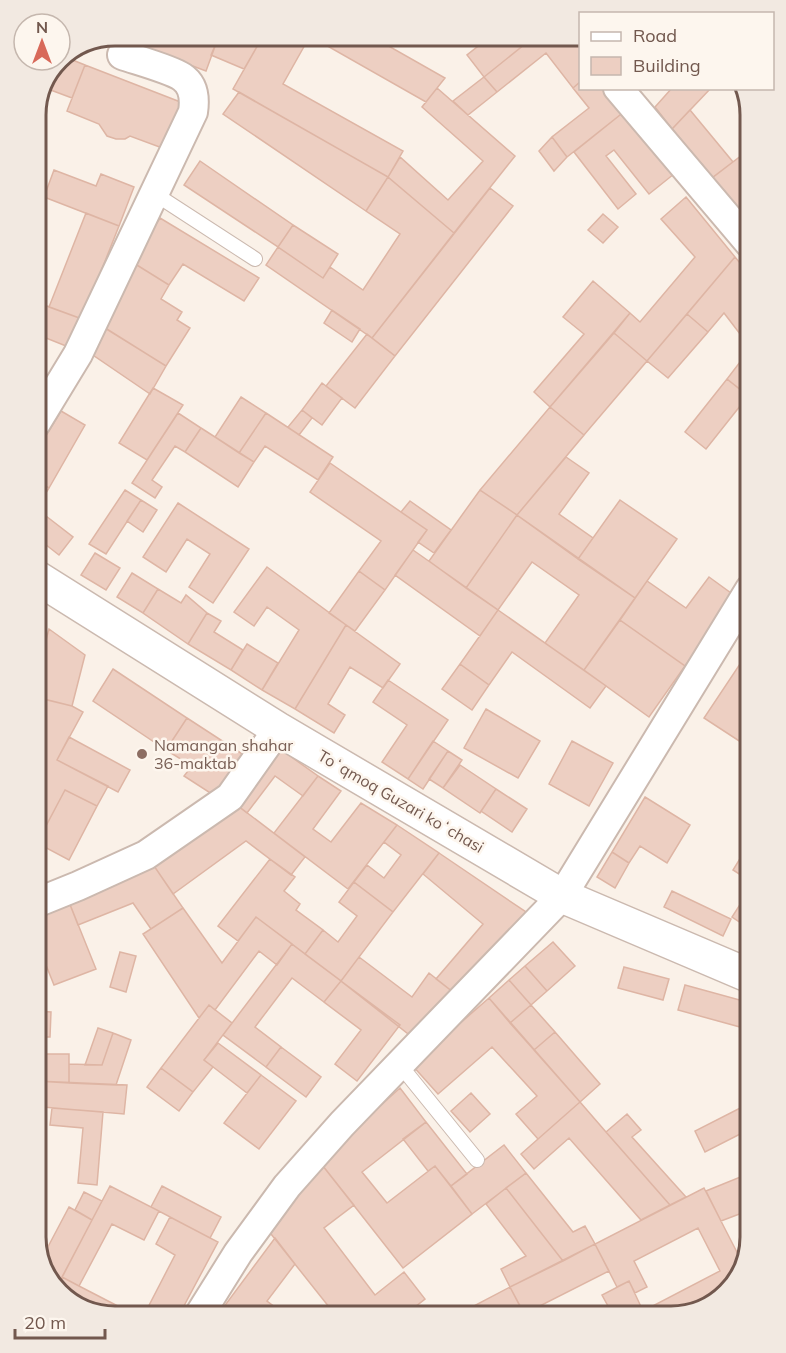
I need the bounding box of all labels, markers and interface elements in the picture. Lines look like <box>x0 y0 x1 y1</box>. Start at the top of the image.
north arrow <box>12 12 72 72</box>
legend <box>579 12 774 90</box>
text: N <box>36 17 48 37</box>
text: Road <box>633 24 677 47</box>
text: Building <box>633 54 701 77</box>
place label: Namangan shahar 36-maktab <box>154 735 293 773</box>
street label: Toʻqmoq Guzari koʻchasi <box>314 745 488 857</box>
marker: Namangan shahar 36-maktab <box>135 747 149 761</box>
scale bar <box>15 1302 105 1340</box>
text: 20 m <box>24 1311 66 1334</box>

